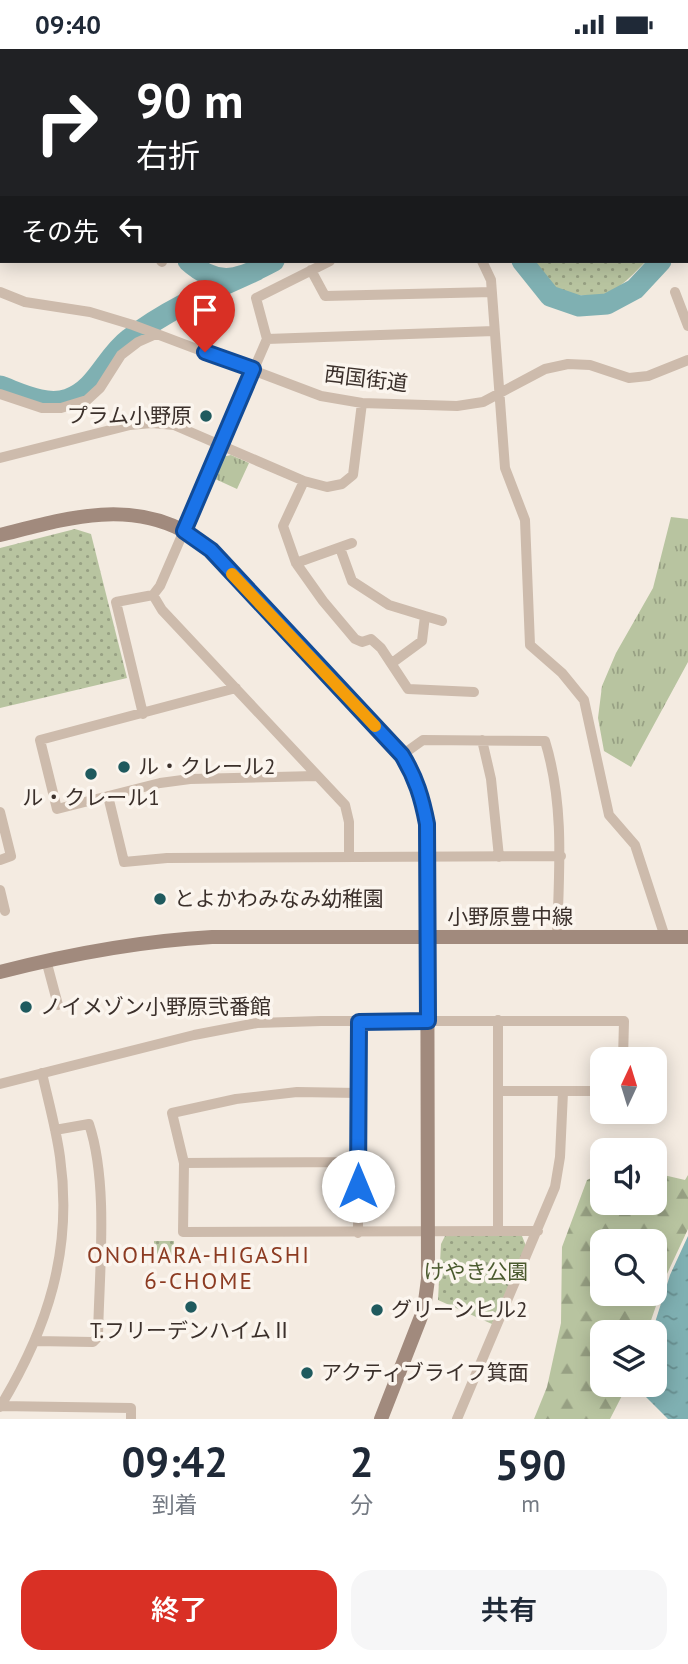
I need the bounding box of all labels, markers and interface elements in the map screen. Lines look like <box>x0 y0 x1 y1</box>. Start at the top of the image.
text: 09:40 <box>35 8 101 41</box>
text: 90 m <box>136 68 243 132</box>
icon: right <box>21 77 112 168</box>
text: 右折 <box>136 134 200 176</box>
icon: left <box>113 210 151 248</box>
text: その先 <box>21 215 99 248</box>
pin <box>175 280 235 352</box>
icon: arrive <box>186 291 224 329</box>
street label: 西国街道 <box>323 360 409 397</box>
place label: プラム小野原 <box>67 402 192 429</box>
marker: プラム小野原 <box>198 408 214 424</box>
place label: ル・クレール2 <box>138 753 275 780</box>
marker: ル・クレール2 <box>116 759 132 775</box>
marker: ル・クレール1 <box>83 766 99 782</box>
place label: ル・クレール1 <box>22 784 160 811</box>
place label: とよかわみなみ幼稚園 <box>174 885 384 912</box>
marker: とよかわみなみ幼稚園 <box>152 891 168 907</box>
street label: 小野原豊中線 <box>447 903 573 930</box>
place label: ノイメゾン小野原弐番館 <box>40 993 271 1020</box>
marker: ノイメゾン小野原弐番館 <box>18 999 34 1015</box>
north arrow <box>590 1047 667 1123</box>
map controls <box>590 1047 667 1397</box>
button: sound <box>590 1138 667 1215</box>
position arrow <box>321 1149 395 1223</box>
button: search <box>590 1229 667 1306</box>
district label: ONOHARA-HIGASHI 6-CHOME <box>87 1240 311 1295</box>
park label: けやき公園 <box>424 1258 529 1285</box>
place label: グリーンヒル2 <box>391 1296 527 1323</box>
marker: T.フリーデンハイムⅡ <box>183 1299 199 1315</box>
marker: グリーンヒル2 <box>369 1302 385 1318</box>
place label: T.フリーデンハイムⅡ <box>90 1317 292 1344</box>
button: layers <box>590 1320 667 1397</box>
place label: アクティブライフ箕面 <box>321 1359 529 1386</box>
marker: アクティブライフ箕面 <box>299 1365 315 1381</box>
text: 09:42 <box>122 1434 228 1489</box>
text: 2 <box>350 1434 373 1489</box>
text: 590 <box>495 1437 566 1492</box>
text: m <box>521 1489 540 1518</box>
text: 到着 <box>152 1490 198 1519</box>
text: 分 <box>350 1490 373 1519</box>
button: 終了 <box>21 1570 337 1650</box>
button: 共有 <box>351 1570 667 1650</box>

